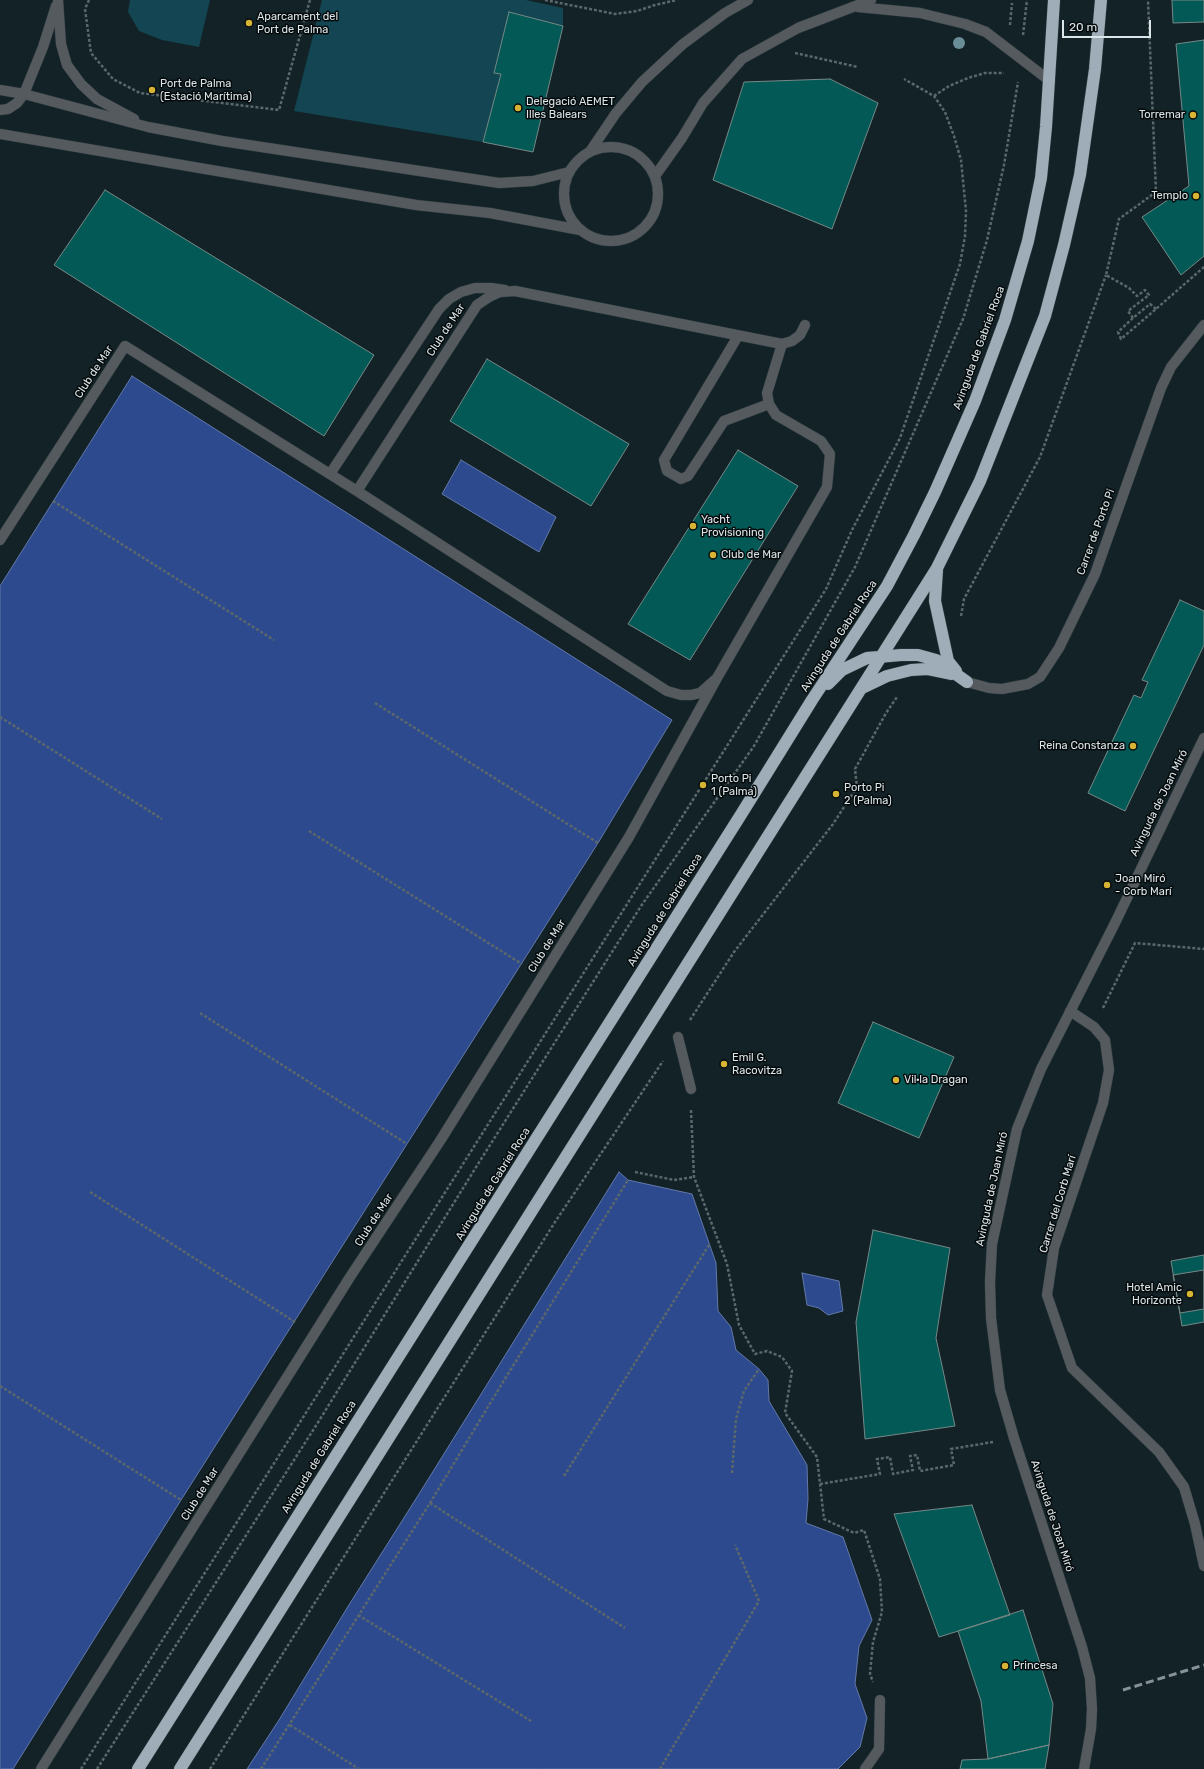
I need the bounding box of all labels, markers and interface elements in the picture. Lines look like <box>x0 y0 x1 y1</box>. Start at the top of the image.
place label: Aparcament del Port de Palma <box>257 10 338 36</box>
scale bar <box>1064 12 1153 38</box>
marker: Aparcament del Port de Palma <box>244 18 254 28</box>
text: 20 m <box>1069 20 1097 34</box>
place label: Port de Palma (Estació Marítima) <box>160 77 252 103</box>
marker: Port de Palma (Estació Marítima) <box>147 85 157 95</box>
place label: Delegació AEMET Illes Balears <box>526 95 615 121</box>
marker: Delegació AEMET Illes Balears <box>513 103 523 113</box>
place label: Torremar <box>1139 108 1185 122</box>
marker: Torremar <box>1188 110 1198 120</box>
place label: Templo <box>1151 189 1188 203</box>
marker: Templo <box>1191 191 1201 201</box>
street label: Avinguda de Gabriel Roca <box>950 284 1008 412</box>
street label: Club de Mar <box>424 301 468 359</box>
street label: Club de Mar <box>72 343 116 401</box>
street label: Carrer de Porto Pi <box>1074 487 1118 577</box>
place label: Yacht Provisioning <box>701 513 764 539</box>
marker: Yacht Provisioning <box>688 521 698 531</box>
place label: Club de Mar <box>721 548 781 562</box>
marker: Club de Mar <box>708 550 718 560</box>
street label: Avinguda de Gabriel Roca <box>798 578 880 694</box>
place label: Reina Constanza <box>1039 739 1125 753</box>
marker: Reina Constanza <box>1128 741 1138 751</box>
street label: Avinguda de Joan Miró <box>1127 748 1191 858</box>
place label: Porto Pi 1 (Palma) <box>711 772 757 798</box>
marker: Porto Pi 1 (Palma) <box>698 780 708 790</box>
place label: Porto Pi 2 (Palma) <box>844 781 892 807</box>
marker: Porto Pi 2 (Palma) <box>831 789 841 799</box>
street label: Avinguda de Gabriel Roca <box>625 851 705 969</box>
place label: Joan Miró - Corb Marí <box>1115 872 1172 898</box>
marker: Joan Miró - Corb Marí <box>1102 880 1112 890</box>
street label: Club de Mar <box>525 917 569 975</box>
place label: Emil G. Racovitza <box>732 1051 782 1077</box>
marker: Emil G. Racovitza <box>719 1059 729 1069</box>
place label: Vil·la Dragan <box>904 1073 968 1087</box>
marker: Vil·la Dragan <box>891 1075 901 1085</box>
street label: Avinguda de Gabriel Roca <box>453 1125 533 1243</box>
street label: Avinguda de Joan Miró <box>973 1130 1011 1248</box>
street label: Carrer del Corb Marí <box>1037 1154 1079 1254</box>
street label: Club de Mar <box>352 1191 396 1249</box>
place label: Hotel Amic Horizonte <box>1126 1281 1182 1307</box>
marker: Hotel Amic Horizonte <box>1185 1289 1195 1299</box>
street label: Avinguda de Gabriel Roca <box>279 1398 359 1516</box>
street label: Avinguda de Joan Miró <box>1028 1458 1076 1574</box>
street label: Club de Mar <box>178 1465 222 1523</box>
place label: Princesa <box>1013 1659 1057 1673</box>
marker: Princesa <box>1000 1661 1010 1671</box>

